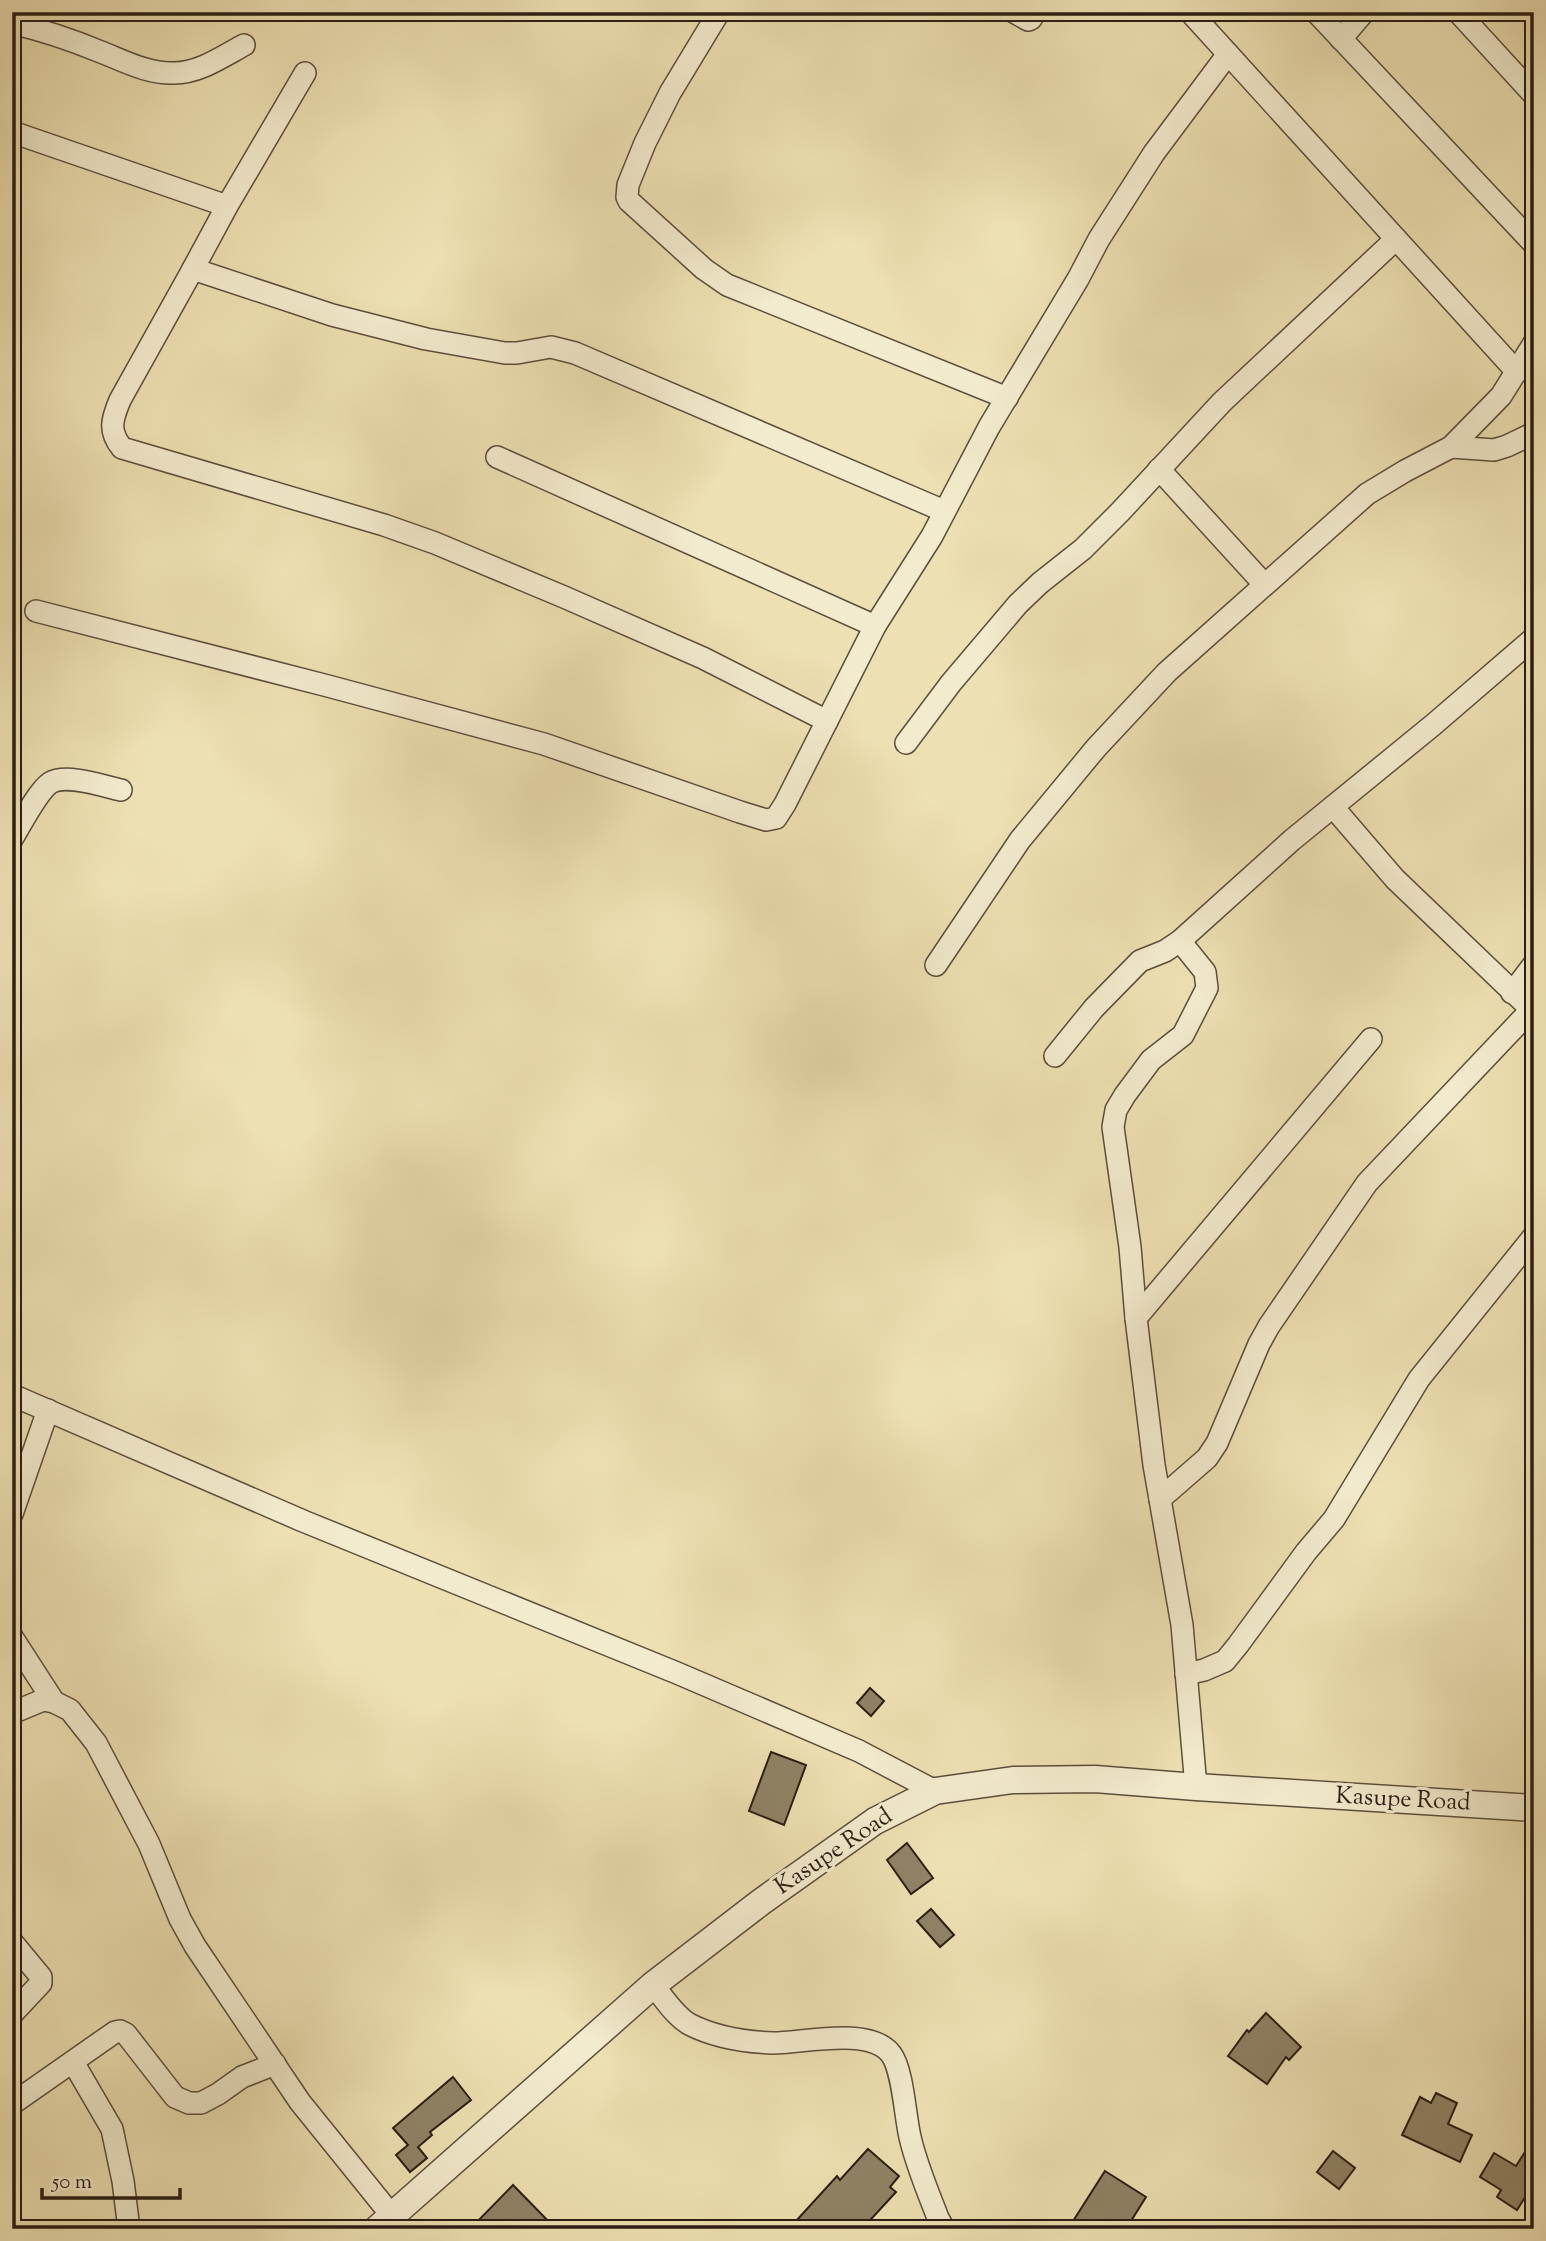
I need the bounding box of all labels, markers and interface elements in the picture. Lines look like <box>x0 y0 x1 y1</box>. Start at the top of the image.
street label: Kasupe Road <box>1335 1779 1472 1821</box>
street label: Kasupe Road <box>768 1800 900 1904</box>
scale bar <box>42 2157 180 2201</box>
text: 50 m <box>51 2168 92 2198</box>

